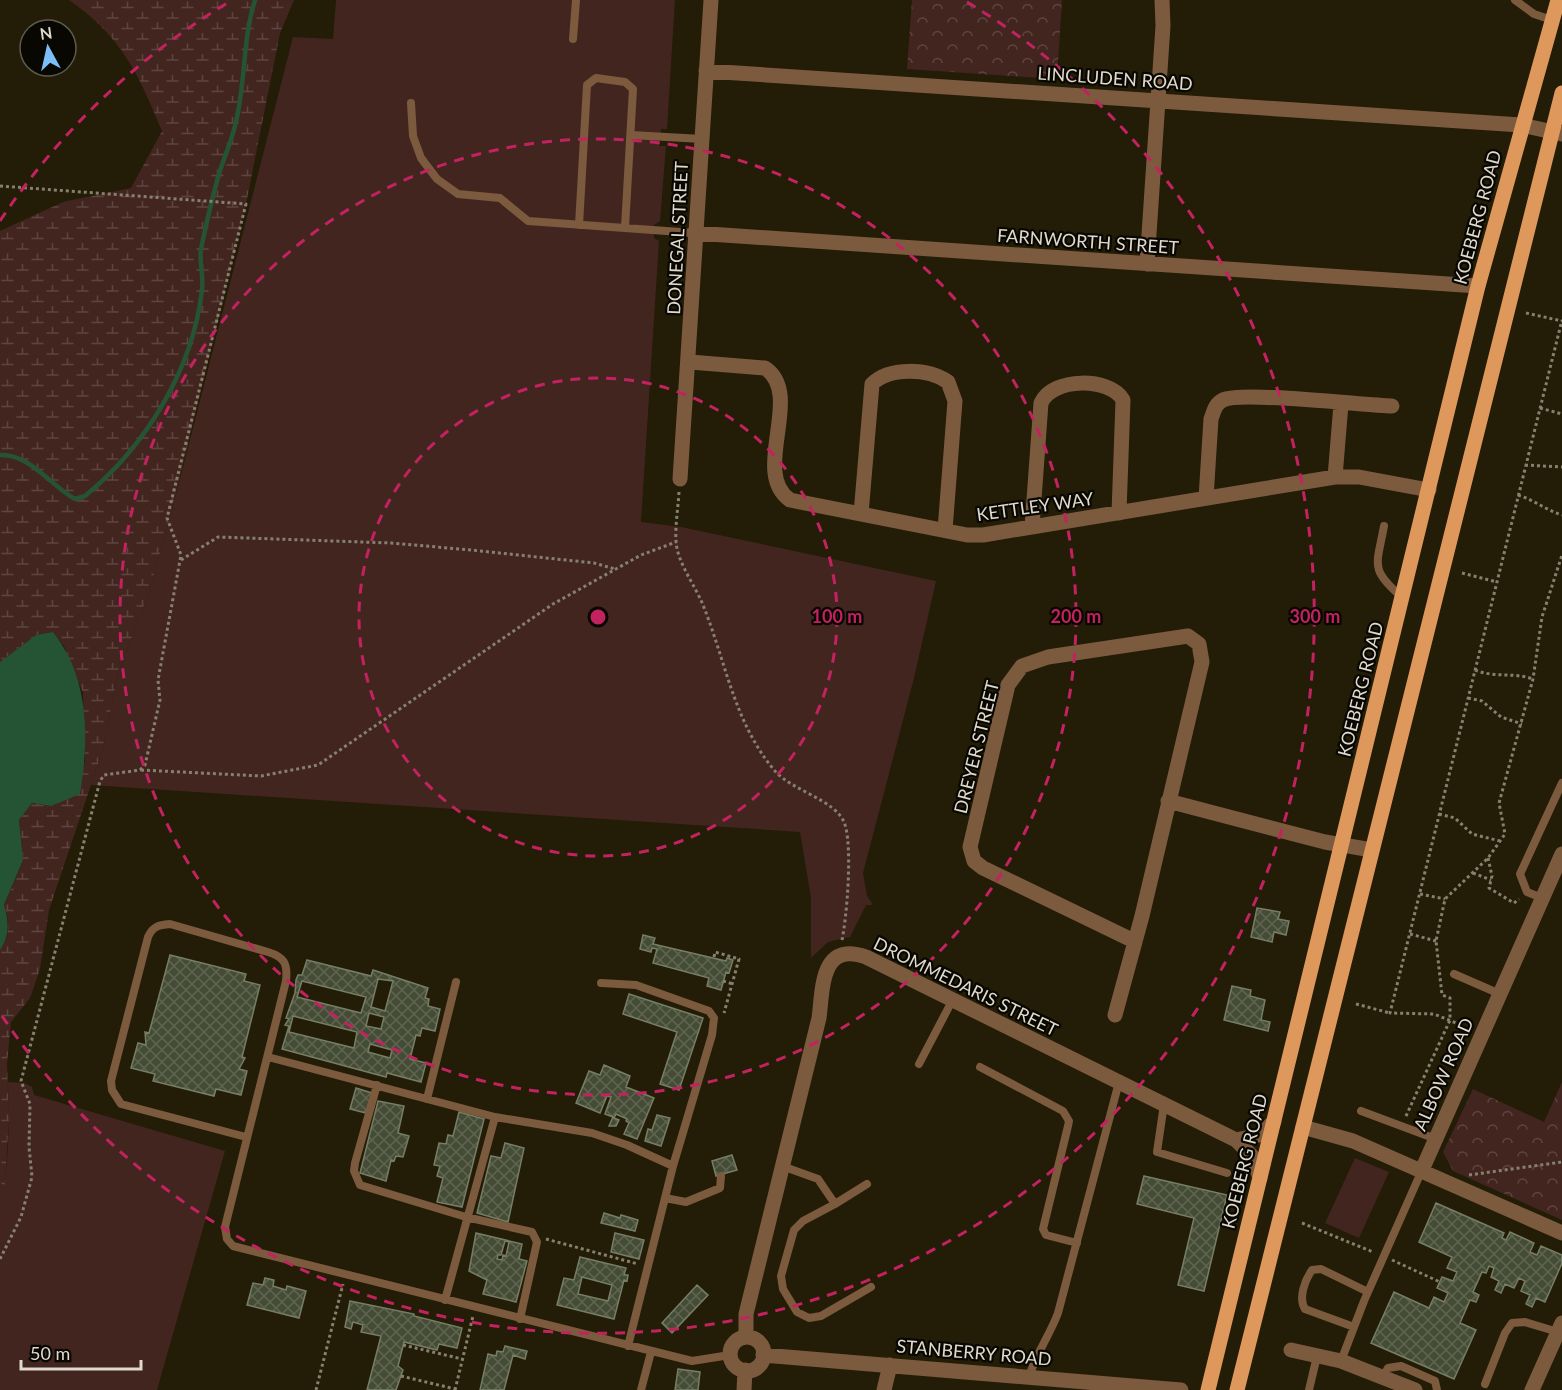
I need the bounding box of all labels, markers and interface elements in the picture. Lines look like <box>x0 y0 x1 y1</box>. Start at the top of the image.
north arrow <box>18 18 78 78</box>
text: N <box>38 22 53 43</box>
street label: LINCLUDEN ROAD <box>1037 62 1193 94</box>
street label: KOEBERG ROAD <box>1449 148 1505 286</box>
street label: DONEGAL STREET <box>662 160 692 315</box>
street label: FARNWORTH STREET <box>996 224 1180 258</box>
street label: KETTLEY WAY <box>975 487 1096 525</box>
text: 100 m <box>812 605 862 627</box>
text: 200 m <box>1051 605 1101 627</box>
text: 300 m <box>1290 605 1340 627</box>
centre of rings <box>588 607 608 627</box>
street label: KOEBERG ROAD <box>1333 619 1387 759</box>
street label: DREYER STREET <box>949 678 1003 816</box>
street label: DROMMEDARIS STREET <box>870 932 1062 1040</box>
street label: ALBOW ROAD <box>1408 1014 1478 1134</box>
street label: KOEBERG ROAD <box>1217 1091 1271 1231</box>
scale bar <box>21 1333 141 1371</box>
street label: STANBERRY ROAD <box>896 1334 1052 1370</box>
text: 50 m <box>30 1342 70 1364</box>

